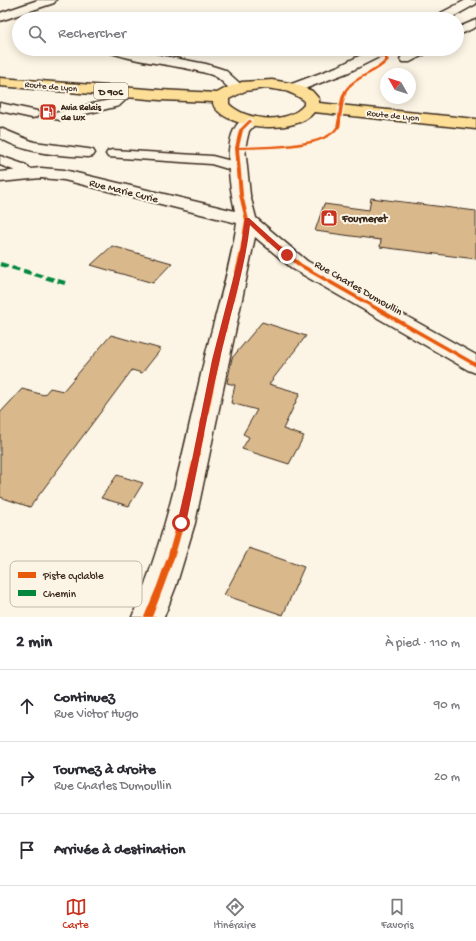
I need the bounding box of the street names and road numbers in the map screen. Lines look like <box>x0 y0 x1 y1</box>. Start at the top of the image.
street label: Route de Lyon <box>24 80 78 95</box>
road number: D 906 <box>94 83 128 99</box>
street label: Route de Lyon <box>366 108 420 125</box>
street label: Rue Marie Curie <box>88 178 160 206</box>
street label: Rue Charles Dumoullin <box>312 259 405 319</box>

